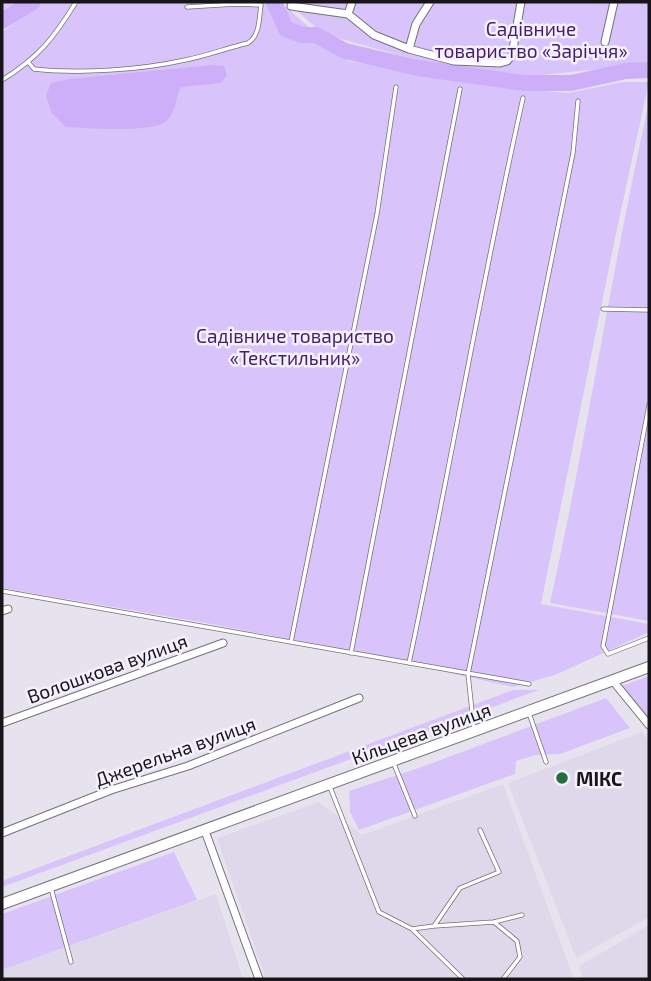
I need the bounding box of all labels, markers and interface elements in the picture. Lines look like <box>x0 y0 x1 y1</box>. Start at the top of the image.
park label: Садівниче товариство «Заріччя» <box>434 17 628 62</box>
park label: Садівниче товариство «Текстильник» <box>196 324 394 369</box>
street label: Волошкова вулиця <box>24 628 191 709</box>
street label: Кільцева вулиця <box>348 697 494 770</box>
street label: Джерельна вулиця <box>92 711 259 792</box>
place label: МІКС <box>576 767 622 790</box>
marker: МІКС <box>554 770 570 786</box>

